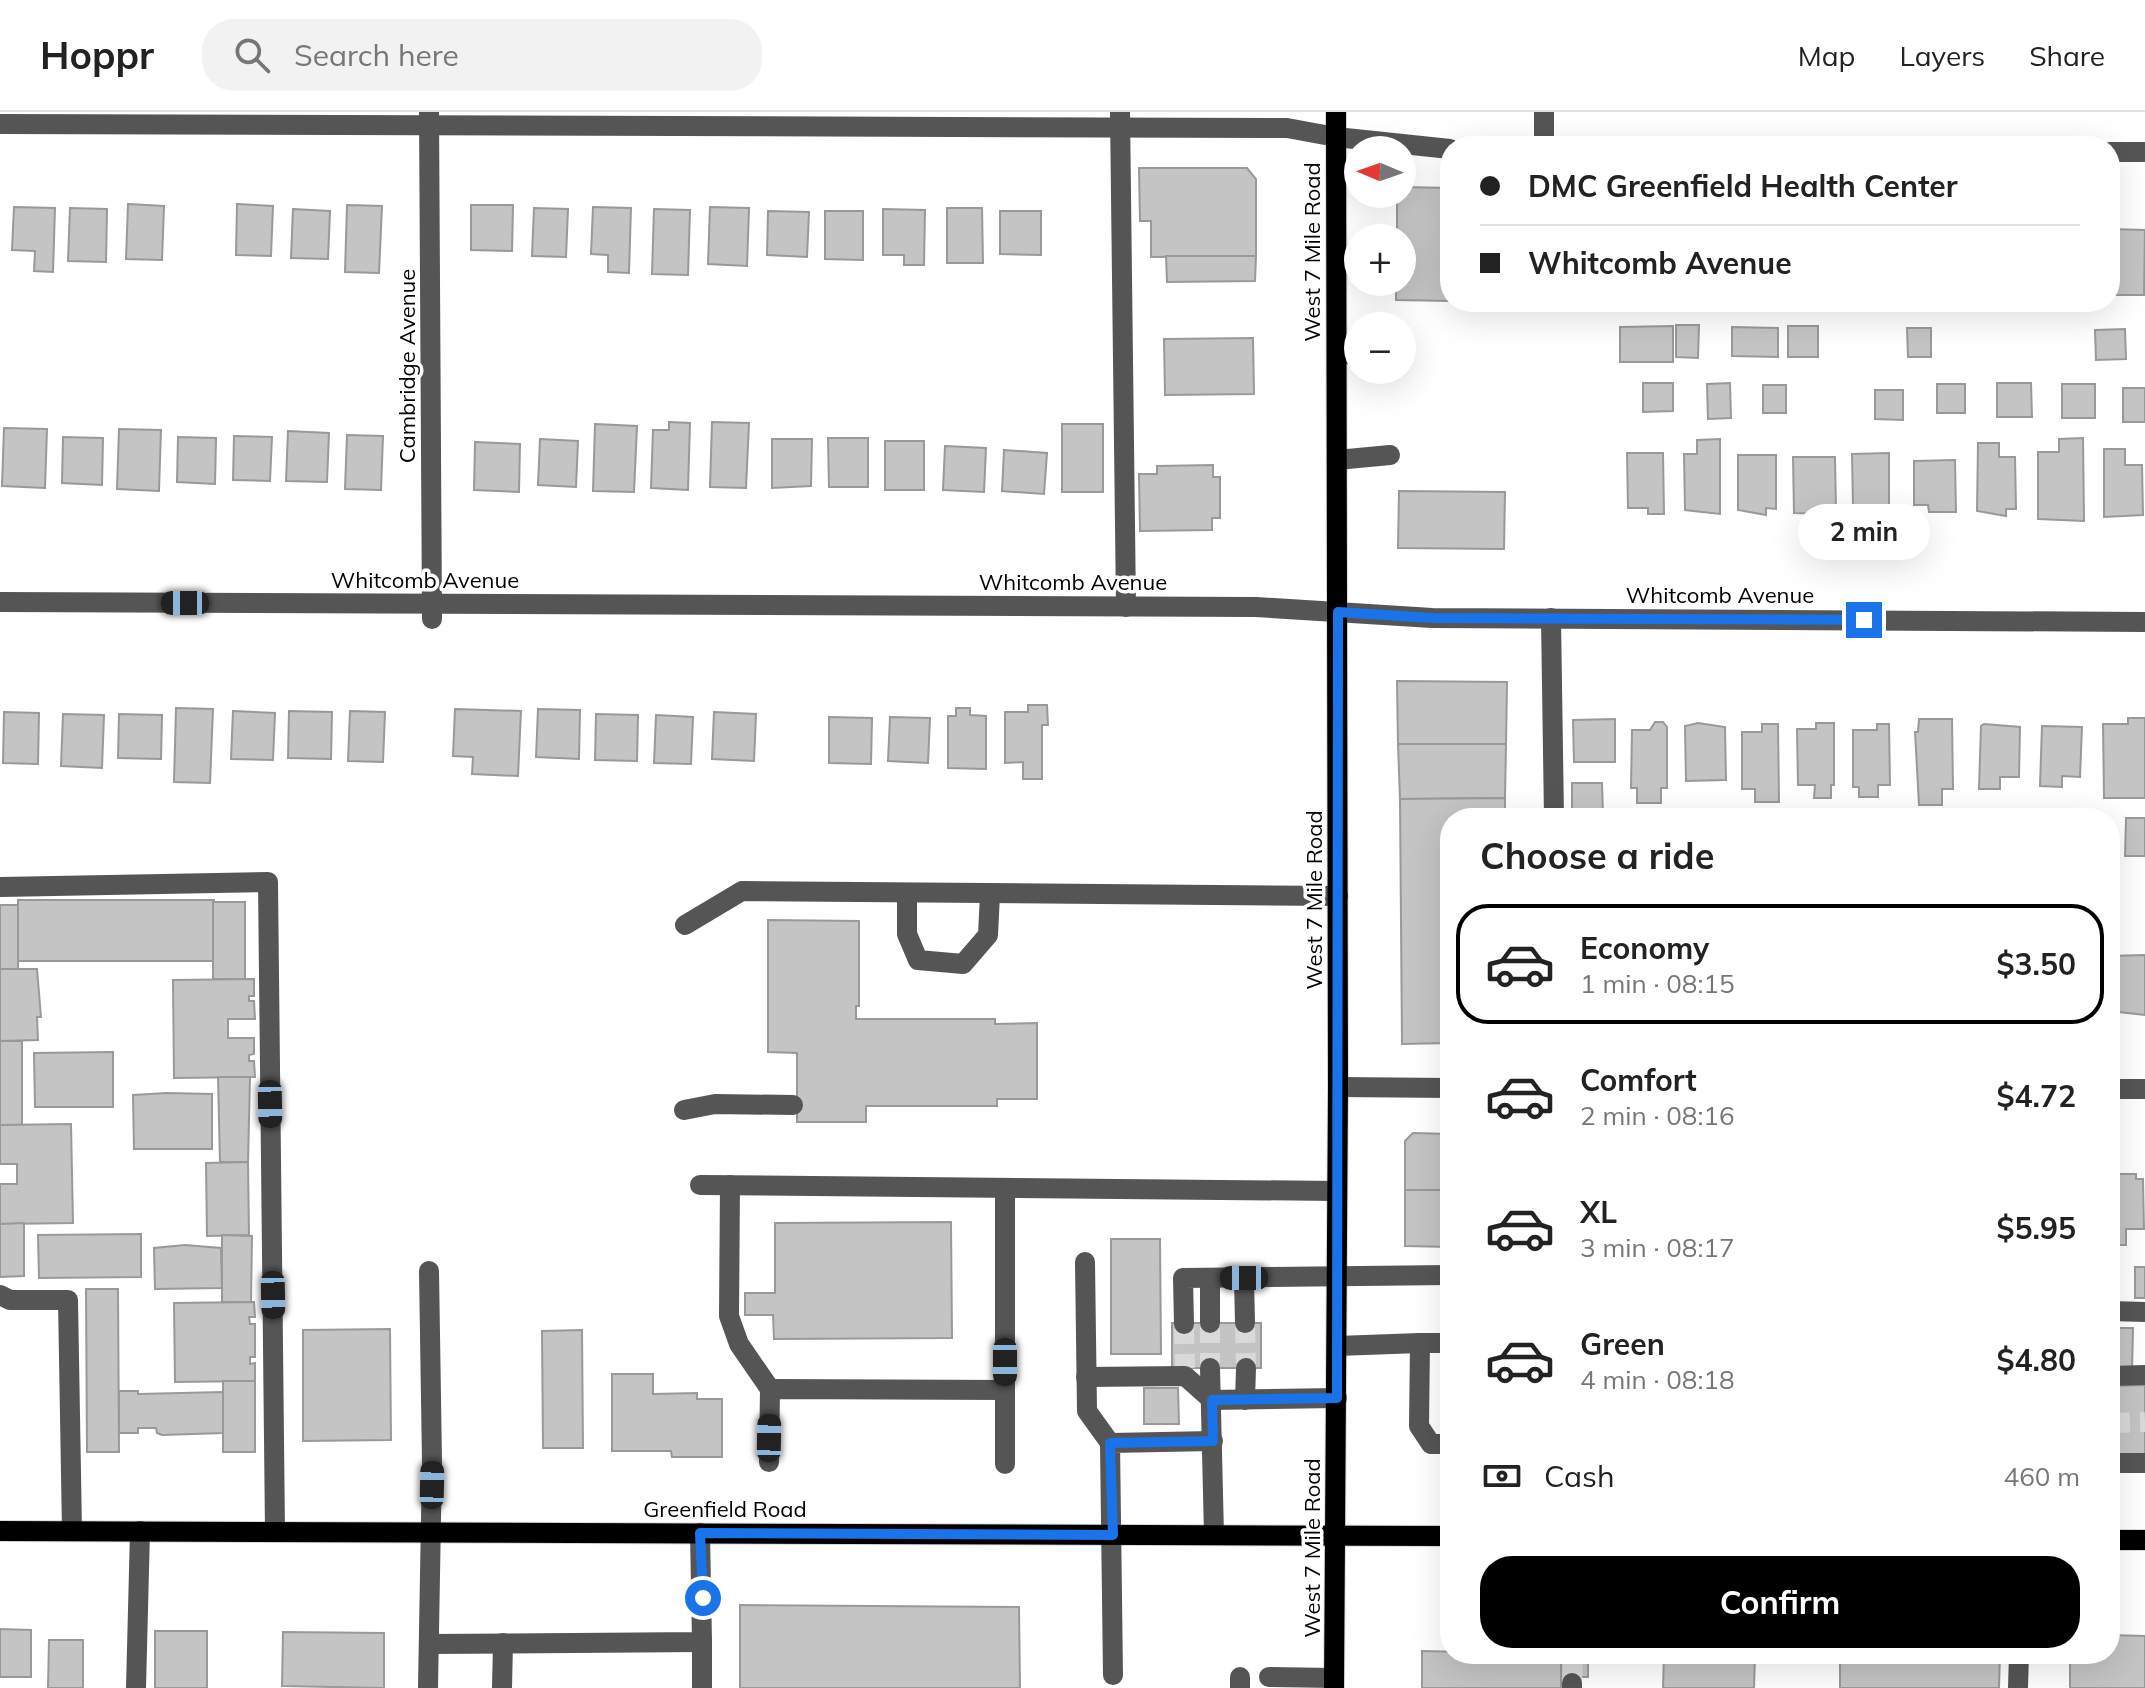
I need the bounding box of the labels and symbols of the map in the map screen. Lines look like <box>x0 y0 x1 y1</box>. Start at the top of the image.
north arrow <box>1344 136 1416 208</box>
street label: West 7 Mile Road <box>1298 162 1326 342</box>
street label: Cambridge Avenue <box>393 269 421 463</box>
callout: 2 min <box>1798 504 1930 560</box>
street label: Whitcomb Avenue <box>331 566 519 594</box>
street label: Whitcomb Avenue <box>979 568 1167 596</box>
street label: Whitcomb Avenue <box>1626 581 1814 609</box>
car <box>161 591 209 615</box>
route end <box>1846 602 1882 638</box>
street label: West 7 Mile Road <box>1300 810 1328 990</box>
car <box>258 1080 282 1128</box>
car <box>1220 1266 1268 1290</box>
car <box>261 1271 285 1319</box>
car <box>993 1338 1017 1386</box>
car <box>757 1414 781 1462</box>
street label: West 7 Mile Road <box>1298 1458 1326 1638</box>
car <box>420 1461 444 1509</box>
street label: Greenfield Road <box>643 1495 807 1523</box>
route start <box>685 1580 721 1616</box>

